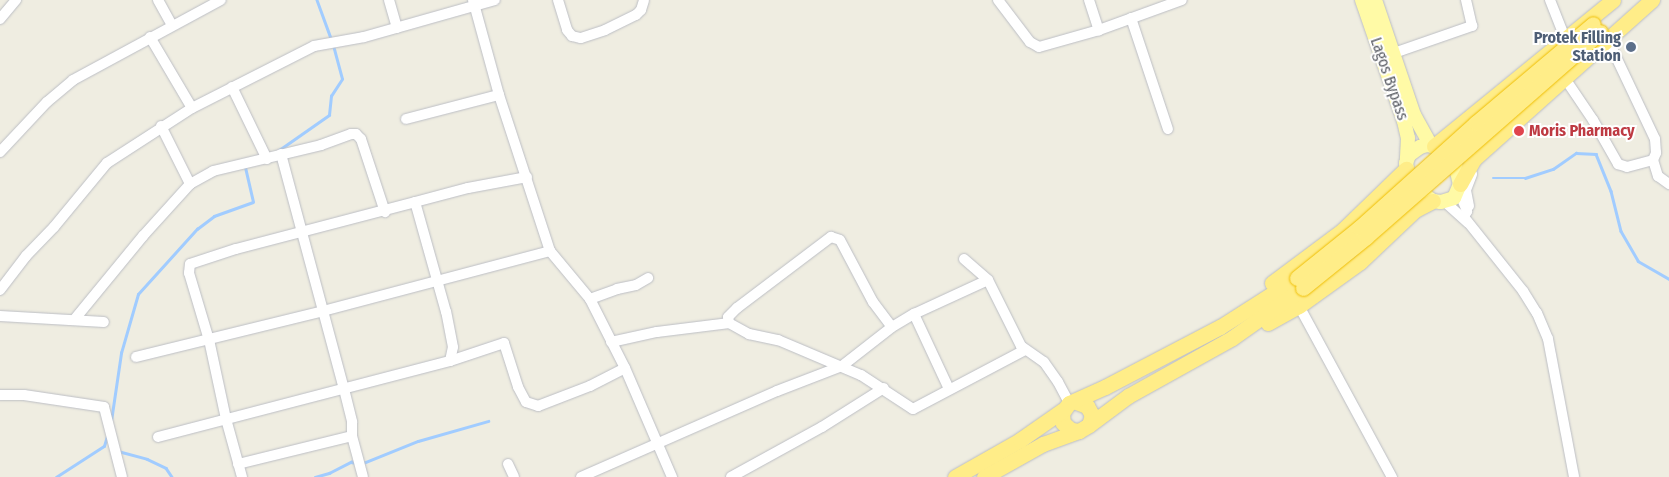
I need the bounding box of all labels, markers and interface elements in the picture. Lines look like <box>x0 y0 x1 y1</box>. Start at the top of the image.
place label: Protek Filling Station <box>1534 28 1621 66</box>
street label: Lagos Bypass <box>1366 35 1412 123</box>
marker: Protek Filling Station <box>1625 41 1637 53</box>
place label: Moris Pharmacy <box>1529 121 1635 141</box>
marker: Moris Pharmacy <box>1513 125 1525 137</box>

